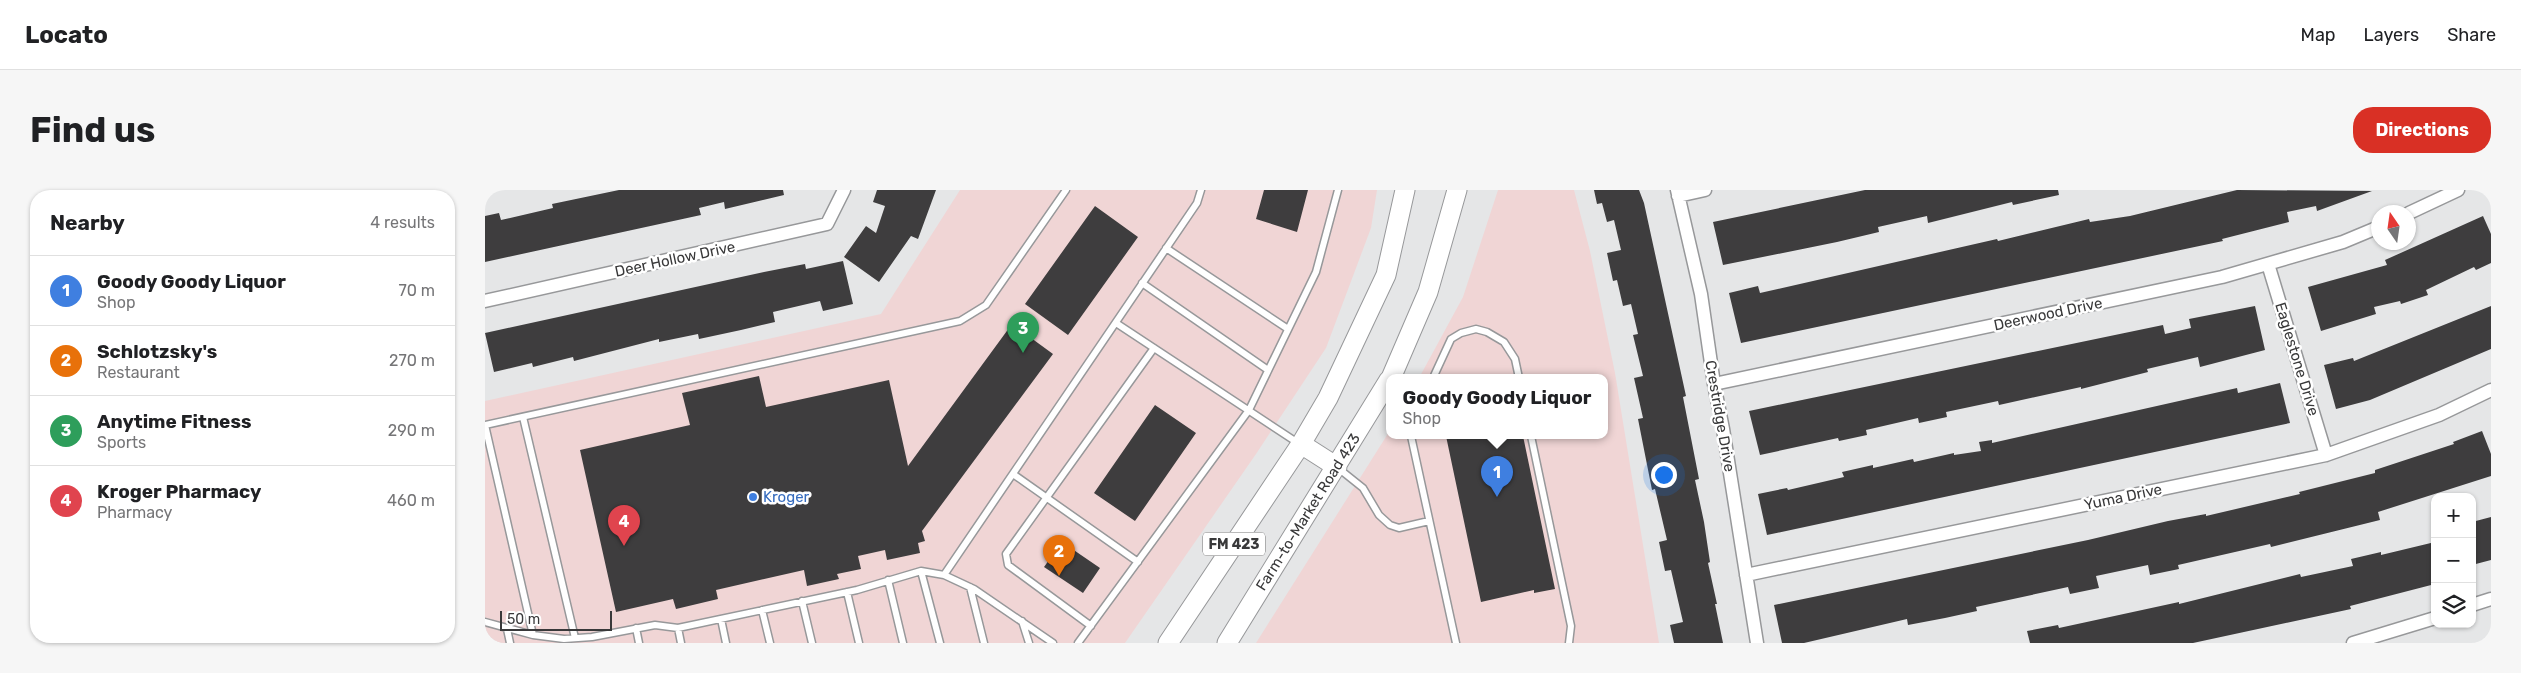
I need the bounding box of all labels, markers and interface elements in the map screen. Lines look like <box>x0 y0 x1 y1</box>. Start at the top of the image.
text: Locato <box>25 21 108 49</box>
text: Map <box>2301 24 2336 46</box>
text: Layers <box>2364 24 2419 46</box>
text: Share <box>2447 24 2496 46</box>
button: Directions <box>2353 107 2491 153</box>
text: Find us <box>30 109 155 151</box>
north arrow <box>2371 205 2416 250</box>
text: Nearby <box>50 210 125 235</box>
text: 4 results <box>370 213 435 232</box>
street label: Deer Hollow Drive <box>613 237 737 281</box>
text: Goody Goody Liquor <box>97 270 286 293</box>
text: 1 <box>62 281 70 300</box>
text: 70 m <box>398 281 435 300</box>
text: Shop <box>97 293 135 312</box>
street label: Deerwood Drive <box>1992 294 2104 334</box>
street label: Eaglestone Drive <box>2271 300 2323 418</box>
pin: 3 <box>1007 312 1039 353</box>
text: Schlotzsky's <box>97 340 217 363</box>
text: 2 <box>61 351 71 370</box>
text: 270 m <box>389 351 435 370</box>
street label: Crestridge Drive <box>1701 359 1739 473</box>
text: Restaurant <box>97 363 180 382</box>
popup <box>1386 374 1608 439</box>
text: Goody Goody Liquor <box>1403 386 1591 409</box>
text: Shop <box>1403 409 1441 428</box>
text: Anytime Fitness <box>97 410 251 433</box>
text: 3 <box>61 421 71 440</box>
text: 290 m <box>388 421 435 440</box>
street label: Farm-to-Market Road 423 <box>1252 430 1364 594</box>
text: Sports <box>97 433 146 452</box>
pin: 1 <box>1481 456 1513 497</box>
your location <box>1651 462 1677 488</box>
text: Kroger Pharmacy <box>97 480 261 503</box>
street label: Yuma Drive <box>2082 480 2164 514</box>
place label: Kroger <box>763 488 810 506</box>
text: 4 <box>61 491 71 510</box>
text: 460 m <box>387 491 435 510</box>
marker: Kroger <box>747 491 759 503</box>
map controls <box>2431 493 2476 628</box>
button: + <box>2431 493 2476 538</box>
text: Pharmacy <box>97 503 172 522</box>
pin: 4 <box>608 505 640 546</box>
road number: FM 423 <box>1203 532 1265 556</box>
pin: 2 <box>1043 535 1075 576</box>
button: − <box>2431 538 2476 583</box>
button: layers <box>2431 583 2476 628</box>
scale bar <box>500 608 613 631</box>
text: 50 m <box>507 611 540 628</box>

